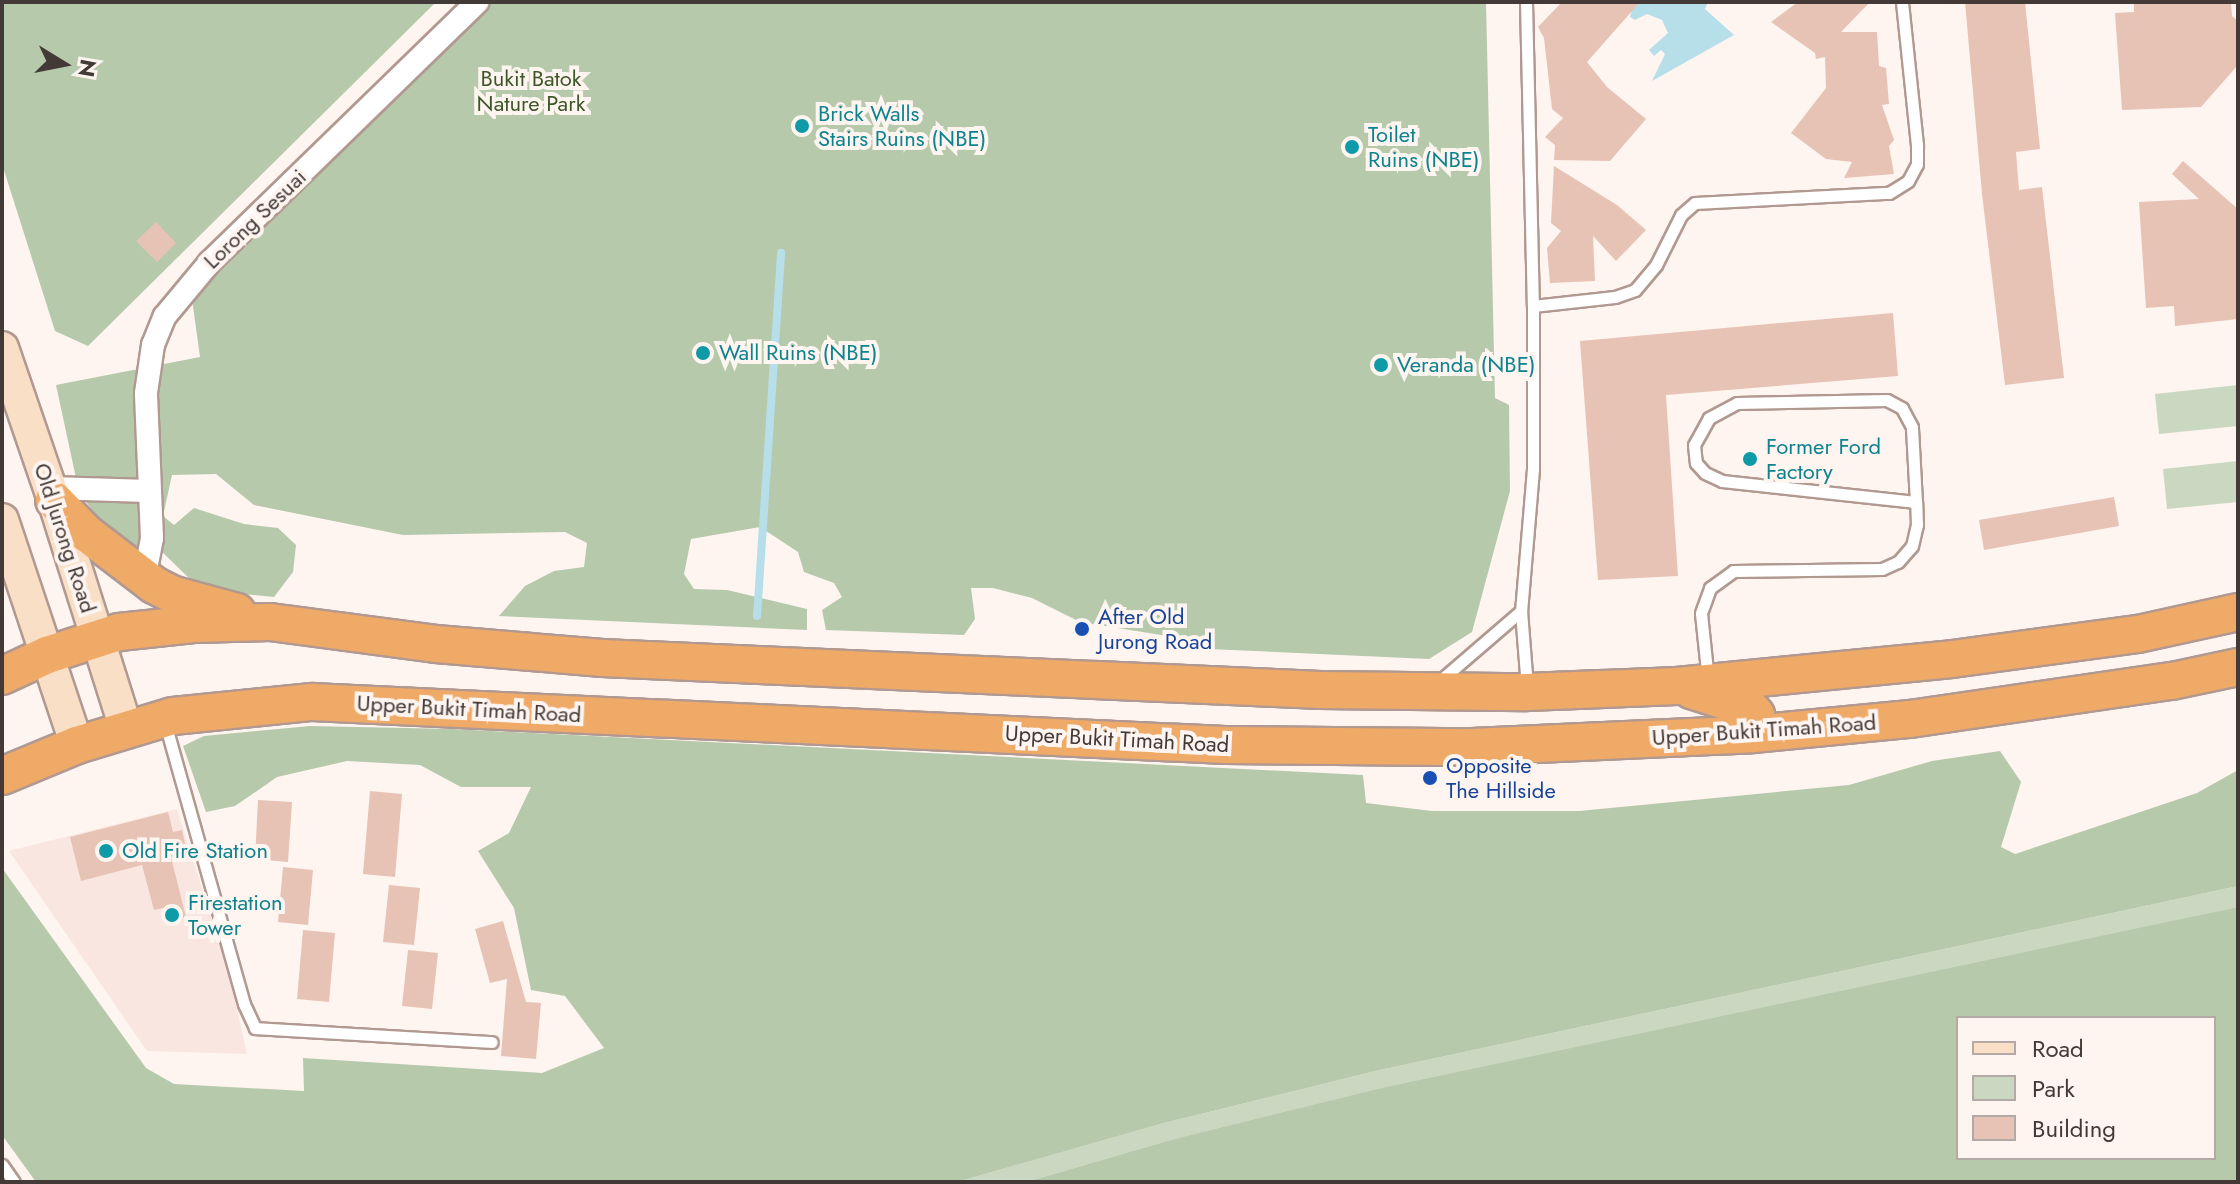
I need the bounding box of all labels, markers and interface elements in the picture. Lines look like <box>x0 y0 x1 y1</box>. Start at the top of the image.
north arrow <box>24 24 104 104</box>
text: N <box>70 57 105 80</box>
park label: Bukit Batok Nature Park <box>477 65 585 116</box>
place label: Brick Walls Stairs Ruins (NBE) <box>818 100 986 152</box>
marker: Brick Walls Stairs Ruins (NBE) <box>793 117 811 135</box>
place label: Toilet Ruins (NBE) <box>1368 121 1480 172</box>
marker: Toilet Ruins (NBE) <box>1343 138 1361 156</box>
street label: Lorong Sesuai <box>198 164 312 274</box>
place label: Wall Ruins (NBE) <box>719 340 878 366</box>
marker: Wall Ruins (NBE) <box>694 344 712 362</box>
place label: Veranda (NBE) <box>1397 352 1536 378</box>
marker: Veranda (NBE) <box>1372 356 1390 374</box>
place label: Former Ford Factory <box>1766 433 1881 484</box>
marker: Former Ford Factory <box>1741 450 1759 468</box>
street label: Old Jurong Road <box>28 460 102 616</box>
place label: After Old Jurong Road <box>1098 603 1212 654</box>
marker: After Old Jurong Road <box>1073 620 1091 638</box>
street label: Upper Bukit Timah Road <box>356 690 582 728</box>
street label: Upper Bukit Timah Road <box>1651 709 1877 751</box>
street label: Upper Bukit Timah Road <box>1004 720 1230 758</box>
place label: Opposite The Hillside <box>1446 752 1556 804</box>
marker: Opposite The Hillside <box>1421 769 1439 787</box>
place label: Old Fire Station <box>122 838 268 864</box>
marker: Old Fire Station <box>97 842 115 860</box>
place label: Firestation Tower <box>188 889 283 940</box>
marker: Firestation Tower <box>163 906 181 924</box>
legend <box>1956 1016 2216 1160</box>
text: Road <box>2032 1031 2084 1066</box>
text: Park <box>2032 1071 2075 1106</box>
text: Building <box>2032 1111 2116 1146</box>

